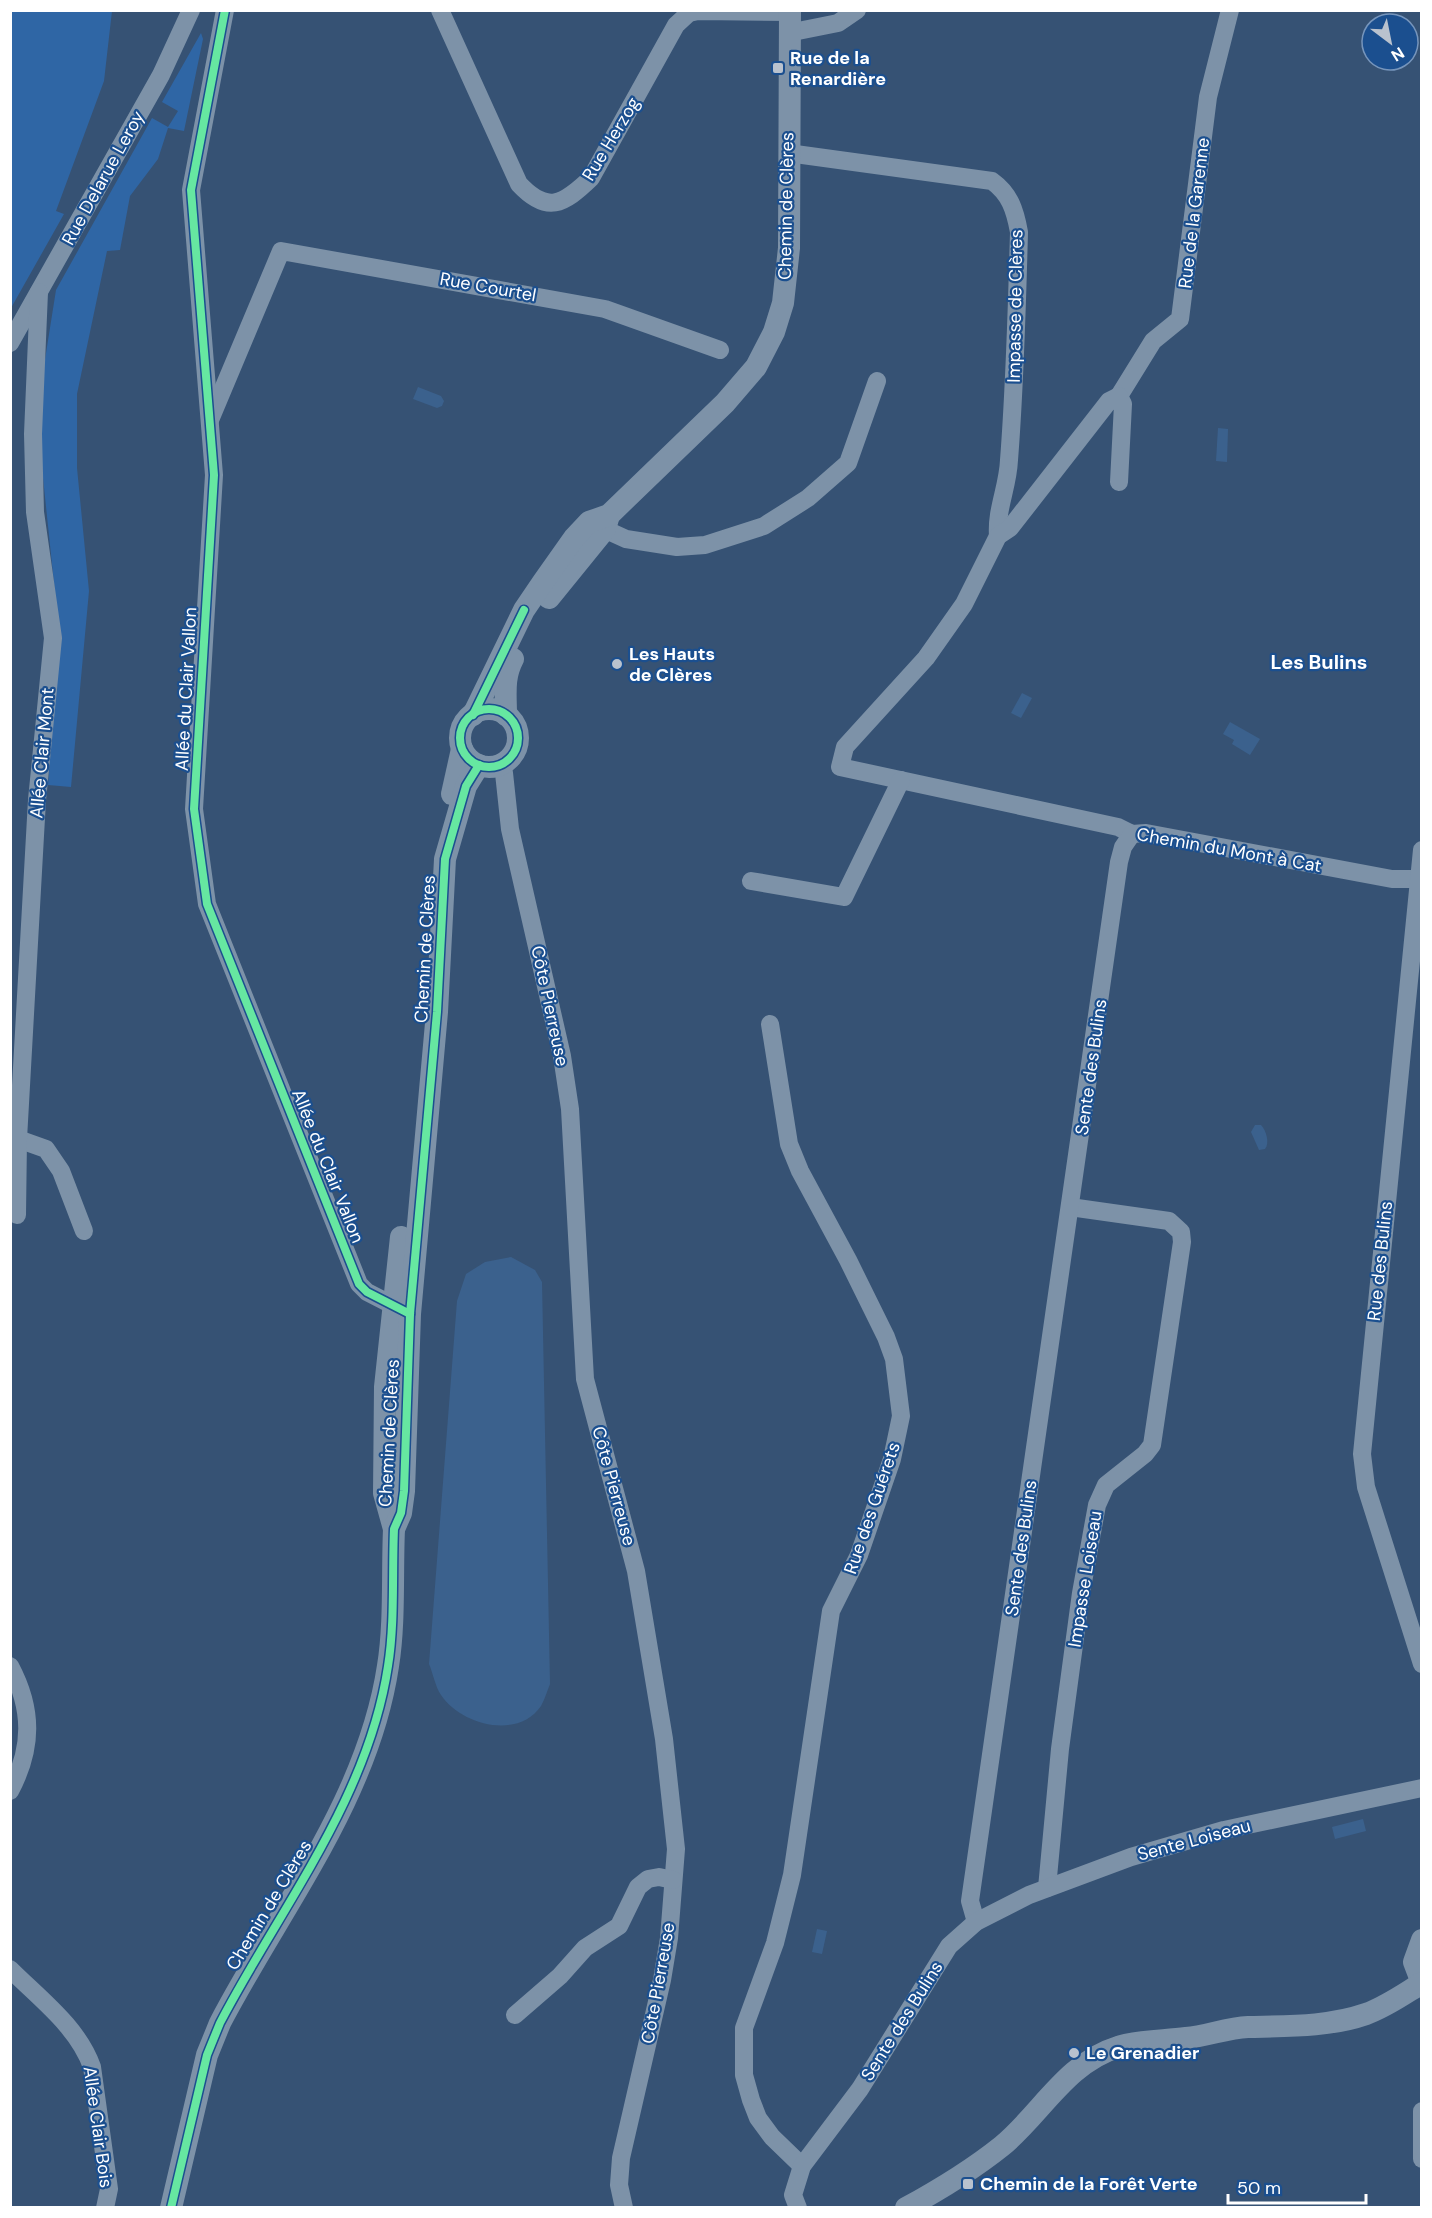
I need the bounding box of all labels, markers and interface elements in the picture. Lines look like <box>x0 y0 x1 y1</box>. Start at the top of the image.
north arrow <box>1360 12 1420 72</box>
text: N <box>1387 42 1408 66</box>
place label: Rue de la Renardière <box>790 46 886 91</box>
marker: Rue de la Renardière <box>771 61 785 75</box>
street label: Rue Herzog <box>577 93 645 185</box>
street label: Rue Delarue Leroy <box>56 107 150 249</box>
street label: Chemin de Clères <box>773 132 799 280</box>
street label: Rue de la Garenne <box>1173 136 1215 290</box>
street label: Impasse de Clères <box>1002 229 1028 383</box>
street label: Rue Courtel <box>438 267 538 307</box>
street label: Allée du Clair Vallon <box>170 607 202 771</box>
place label: Les Hauts de Clères <box>629 642 715 687</box>
district label: Les Bulins <box>1271 649 1367 675</box>
marker: Les Hauts de Clères <box>610 657 624 671</box>
street label: Allée Clair Mont <box>24 687 60 819</box>
street label: Chemin du Mont à Cat <box>1135 822 1323 878</box>
street label: Chemin de Clères <box>409 874 441 1024</box>
street label: Côte Pierreuse <box>525 943 575 1069</box>
street label: Sente des Bulins <box>1070 997 1112 1137</box>
street label: Allée du Clair Vallon <box>286 1085 370 1247</box>
street label: Rue des Bulins <box>1362 1200 1398 1322</box>
street label: Chemin de Clères <box>373 1358 405 1508</box>
street label: Côte Pierreuse <box>587 1424 641 1548</box>
street label: Rue des Guérets <box>838 1439 906 1577</box>
street label: Sente des Bulins <box>1000 1478 1042 1618</box>
street label: Impasse Loiseau <box>1062 1509 1108 1649</box>
street label: Sente Loiseau <box>1135 1813 1253 1867</box>
street label: Chemin de Clères <box>221 1835 317 1975</box>
street label: Côte Pierreuse <box>636 1920 680 2046</box>
street label: Sente des Bulins <box>856 1957 948 2085</box>
place label: Le Grenadier <box>1086 2041 1199 2065</box>
marker: Le Grenadier <box>1067 2046 1081 2060</box>
street label: Allée Clair Bois <box>78 2065 118 2189</box>
scale bar <box>1228 2167 1366 2205</box>
place label: Chemin de la Forêt Verte <box>980 2172 1198 2196</box>
text: 50 m <box>1237 2176 1281 2200</box>
marker: Chemin de la Forêt Verte <box>961 2177 975 2191</box>

